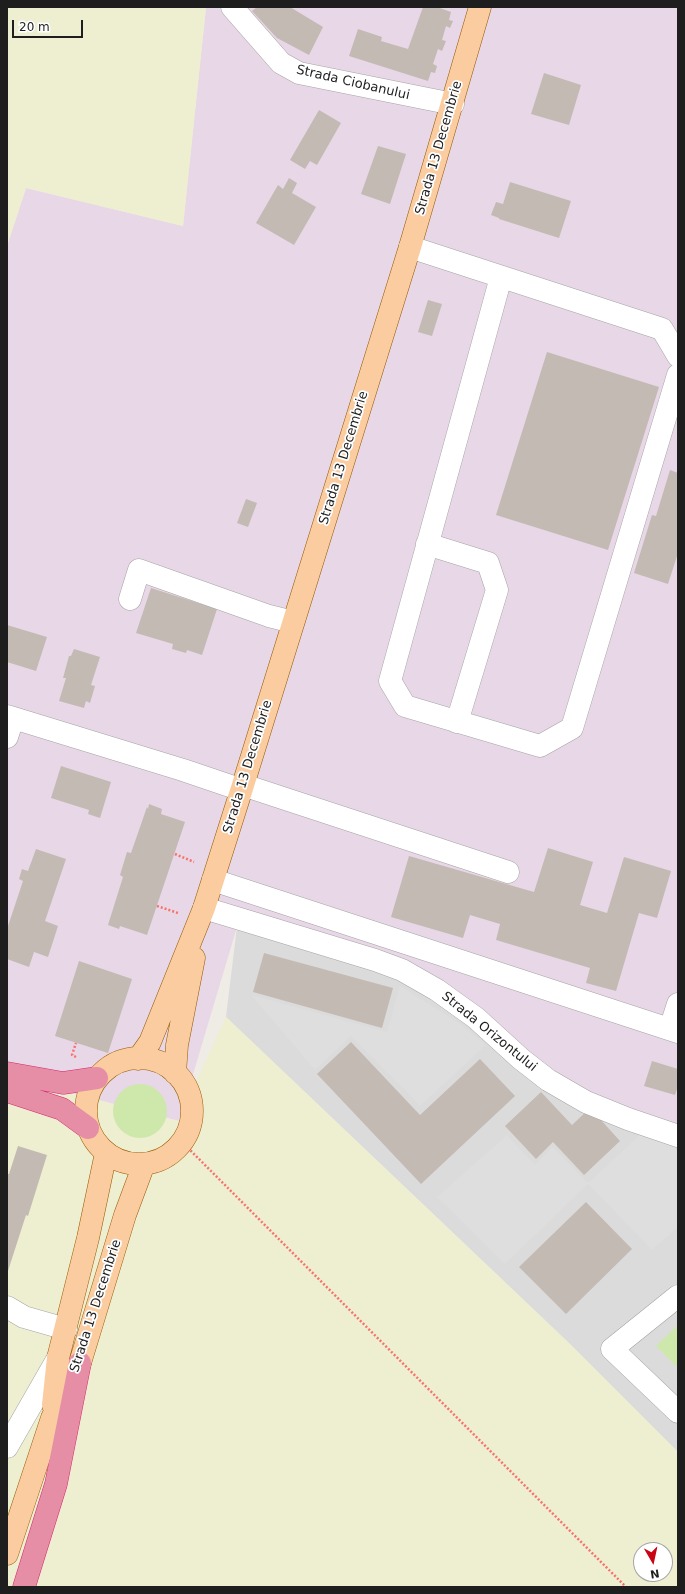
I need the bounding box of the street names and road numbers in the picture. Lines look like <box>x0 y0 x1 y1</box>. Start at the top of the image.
street label: Strada Ciobanului <box>295 62 411 104</box>
street label: Strada 13 Decembrie <box>412 79 466 217</box>
street label: Strada 13 Decembrie <box>316 389 372 527</box>
street label: Strada 13 Decembrie <box>220 698 276 836</box>
street label: Strada Orizontului <box>438 989 540 1075</box>
street label: Strada 13 Decembrie <box>67 1238 125 1374</box>

